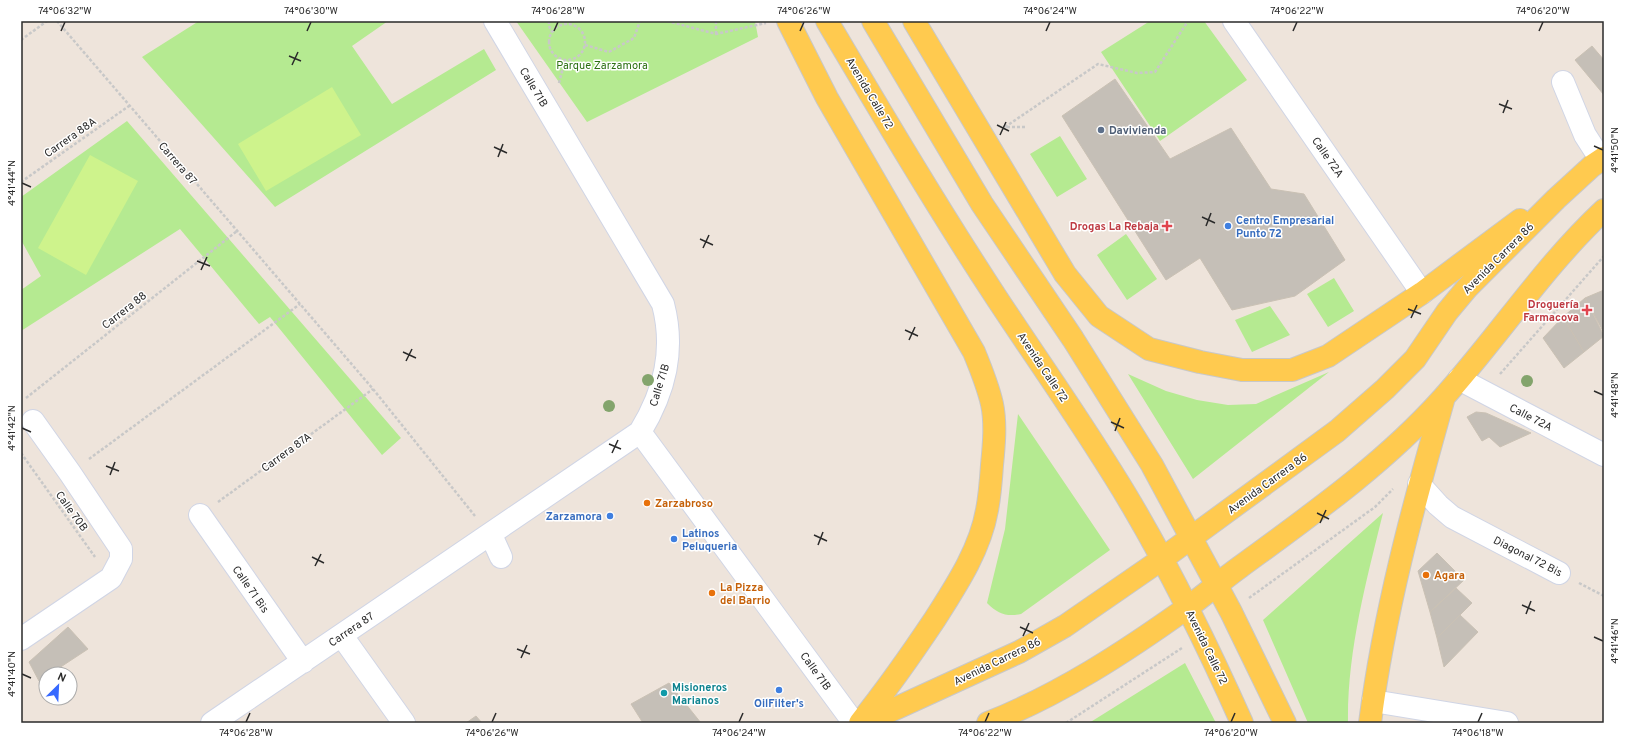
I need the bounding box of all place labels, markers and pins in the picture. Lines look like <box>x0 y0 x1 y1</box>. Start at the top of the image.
place label: Davivienda <box>1109 124 1166 138</box>
marker: Davivienda <box>1096 125 1106 135</box>
place label: Centro Empresarial Punto 72 <box>1236 214 1334 241</box>
place label: Drogas La Rebaja <box>1070 220 1159 234</box>
marker: Drogas La Rebaja <box>1162 221 1172 231</box>
marker: Centro Empresarial Punto 72 <box>1223 221 1233 231</box>
place label: Droguería Farmacova <box>1523 298 1579 325</box>
marker: Droguería Farmacova <box>1582 305 1592 315</box>
place label: Zarzabroso <box>655 497 713 511</box>
marker: Zarzabroso <box>642 498 652 508</box>
place label: Zarzamora <box>546 510 602 524</box>
marker: Zarzamora <box>605 511 615 521</box>
place label: Latinos Peluqueria <box>682 527 737 554</box>
marker: Latinos Peluqueria <box>669 534 679 544</box>
place label: Agara <box>1434 569 1465 583</box>
marker: Agara <box>1421 570 1431 580</box>
place label: La Pizza del Barrio <box>720 581 771 608</box>
marker: La Pizza del Barrio <box>707 588 717 598</box>
place label: Misioneros Marianos <box>672 681 727 708</box>
marker: OilFilter's <box>774 685 784 695</box>
marker: Misioneros Marianos <box>659 688 669 698</box>
place label: OilFilter's <box>754 697 804 711</box>

